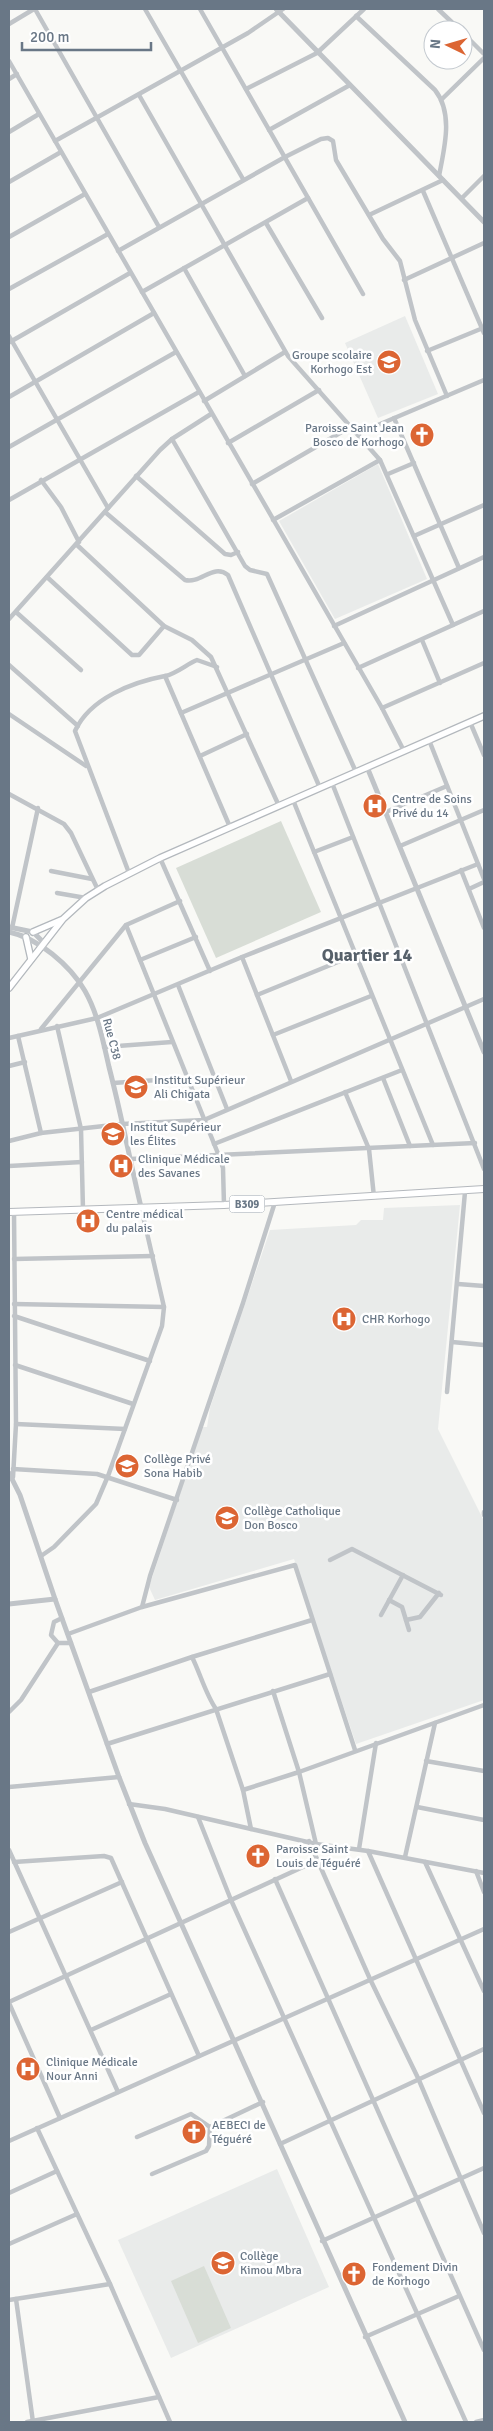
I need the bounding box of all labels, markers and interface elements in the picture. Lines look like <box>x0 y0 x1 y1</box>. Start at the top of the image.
scale bar <box>22 20 151 52</box>
north arrow <box>423 20 473 70</box>
text: 200 m <box>30 28 70 46</box>
text: N <box>427 38 444 50</box>
place label: Groupe scolaire Korhogo Est <box>292 348 372 377</box>
school or university icon: Groupe scolaire Korhogo Est <box>376 349 402 375</box>
place label: Paroisse Saint Jean Bosco de Korhogo <box>305 421 404 450</box>
church icon: Paroisse Saint Jean Bosco de Korhogo <box>409 422 435 448</box>
place label: Centre de Soins Privé du 14 <box>392 792 472 821</box>
hospital icon: Centre de Soins Privé du 14 <box>362 793 388 819</box>
district label: Quartier 14 <box>322 944 413 966</box>
street label: Rue C38 <box>99 1017 124 1062</box>
place label: Institut Supérieur Ali Chigata <box>154 1073 245 1102</box>
school or university icon: Institut Supérieur Ali Chigata <box>123 1074 149 1100</box>
place label: Institut Supérieur les Élites <box>130 1120 221 1149</box>
school or university icon: Institut Supérieur les Élites <box>100 1121 126 1147</box>
place label: Clinique Médicale des Savanes <box>138 1152 230 1181</box>
hospital icon: Clinique Médicale des Savanes <box>108 1153 134 1179</box>
road number: B309 <box>230 1196 264 1212</box>
place label: Centre médical du palais <box>106 1207 184 1236</box>
hospital icon: Centre médical du palais <box>75 1208 101 1234</box>
hospital icon: CHR Korhogo <box>331 1306 357 1332</box>
place label: CHR Korhogo <box>362 1312 430 1327</box>
place label: Collège Privé Sona Habib <box>144 1452 211 1481</box>
school or university icon: Collège Privé Sona Habib <box>114 1453 140 1479</box>
place label: Collège Catholique Don Bosco <box>244 1504 341 1533</box>
school or university icon: Collège Catholique Don Bosco <box>214 1505 240 1531</box>
place label: Paroisse Saint Louis de Téguéré <box>276 1842 361 1871</box>
church icon: Paroisse Saint Louis de Téguéré <box>245 1843 271 1869</box>
place label: Clinique Médicale Nour Anni <box>46 2055 138 2084</box>
hospital icon: Clinique Médicale Nour Anni <box>15 2056 41 2082</box>
place label: AEBECI de Téguéré <box>212 2118 266 2147</box>
church icon: AEBECI de Téguéré <box>181 2119 207 2145</box>
place label: Collège Kimou Mbra <box>240 2249 302 2278</box>
school or university icon: Collège Kimou Mbra <box>210 2250 236 2276</box>
place label: Fondement Divin de Korhogo <box>372 2260 458 2289</box>
church icon: Fondement Divin de Korhogo <box>341 2261 367 2287</box>

